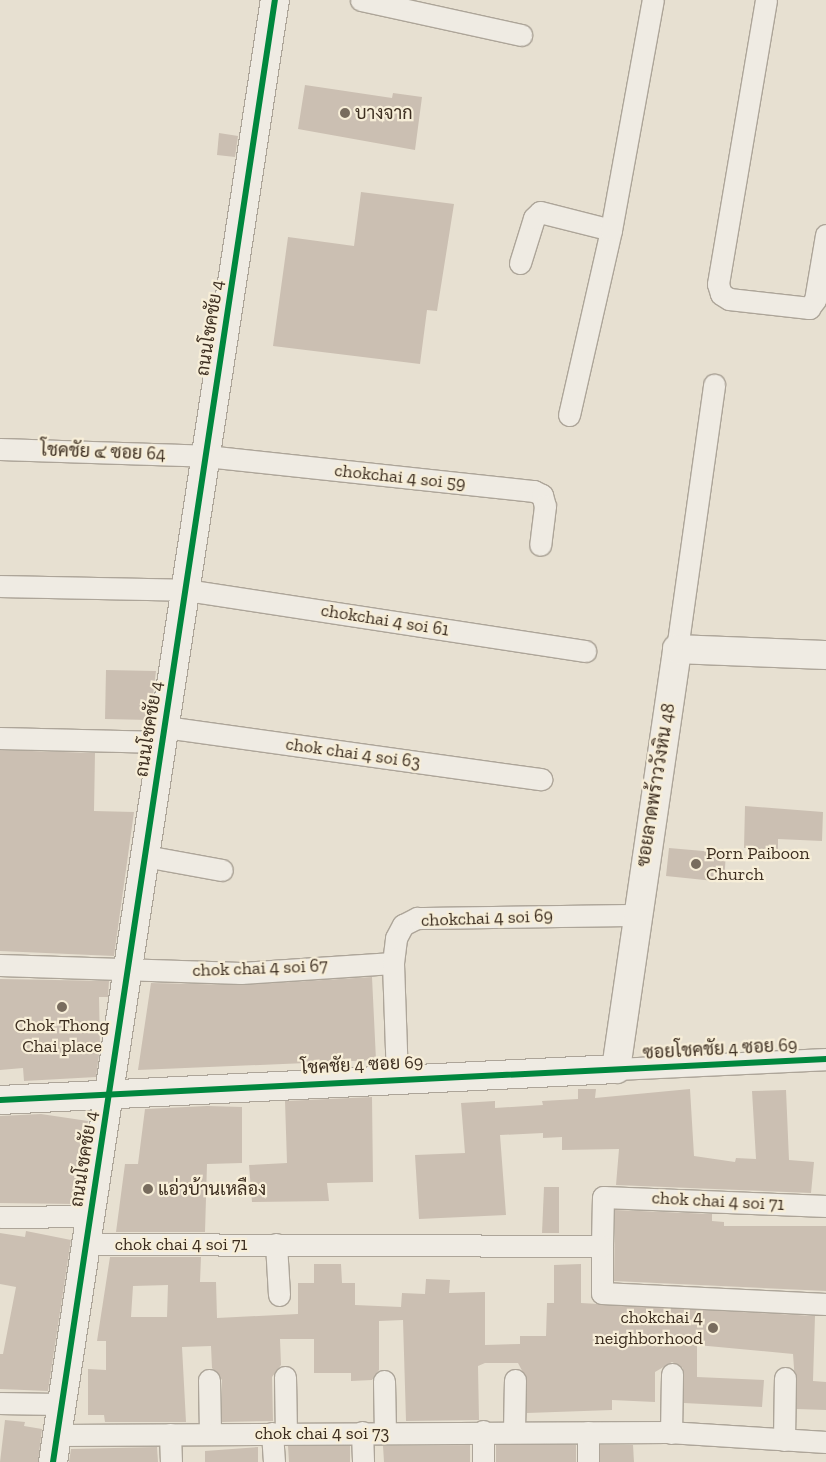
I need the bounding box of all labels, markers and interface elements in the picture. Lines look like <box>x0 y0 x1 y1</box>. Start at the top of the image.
place label: บางจาก <box>355 102 413 124</box>
marker: บางจาก <box>339 107 351 119</box>
street label: ถนนโชคชัย 4 <box>192 278 228 378</box>
street label: โชคชัย ๔ ซอย 64 <box>40 439 166 465</box>
street label: chokchai 4 soi 59 <box>333 459 467 495</box>
street label: chokchai 4 soi 61 <box>319 599 451 641</box>
street label: ถนนโชคชัย 4 <box>131 679 167 779</box>
street label: ซอยลาดพร้าววังหิน 48 <box>632 702 680 868</box>
street label: chok chai 4 soi 63 <box>284 733 422 773</box>
place label: Porn Paiboon Church <box>706 843 809 886</box>
marker: Porn Paiboon Church <box>690 858 702 870</box>
street label: chokchai 4 soi 69 <box>421 905 553 931</box>
street label: chok chai 4 soi 67 <box>192 955 328 981</box>
marker: Chok Thong Chai place <box>56 1001 68 1013</box>
place label: Chok Thong Chai place <box>14 1015 110 1058</box>
street label: ซอยโชคชัย 4 ซอย 69 <box>642 1034 798 1064</box>
street label: โชคชัย 4 ซอย 69 <box>300 1051 424 1079</box>
street label: ถนนโชคชัย 4 <box>66 1109 102 1209</box>
place label: แอ่วบ้านเหลือง <box>158 1178 266 1200</box>
marker: แอ่วบ้านเหลือง <box>142 1183 154 1195</box>
street label: chok chai 4 soi 71 <box>651 1187 785 1215</box>
street label: chok chai 4 soi 71 <box>115 1233 247 1255</box>
place label: chokchai 4 neighborhood <box>595 1307 703 1350</box>
marker: chokchai 4 neighborhood <box>707 1322 719 1334</box>
street label: chok chai 4 soi 73 <box>255 1422 389 1444</box>

